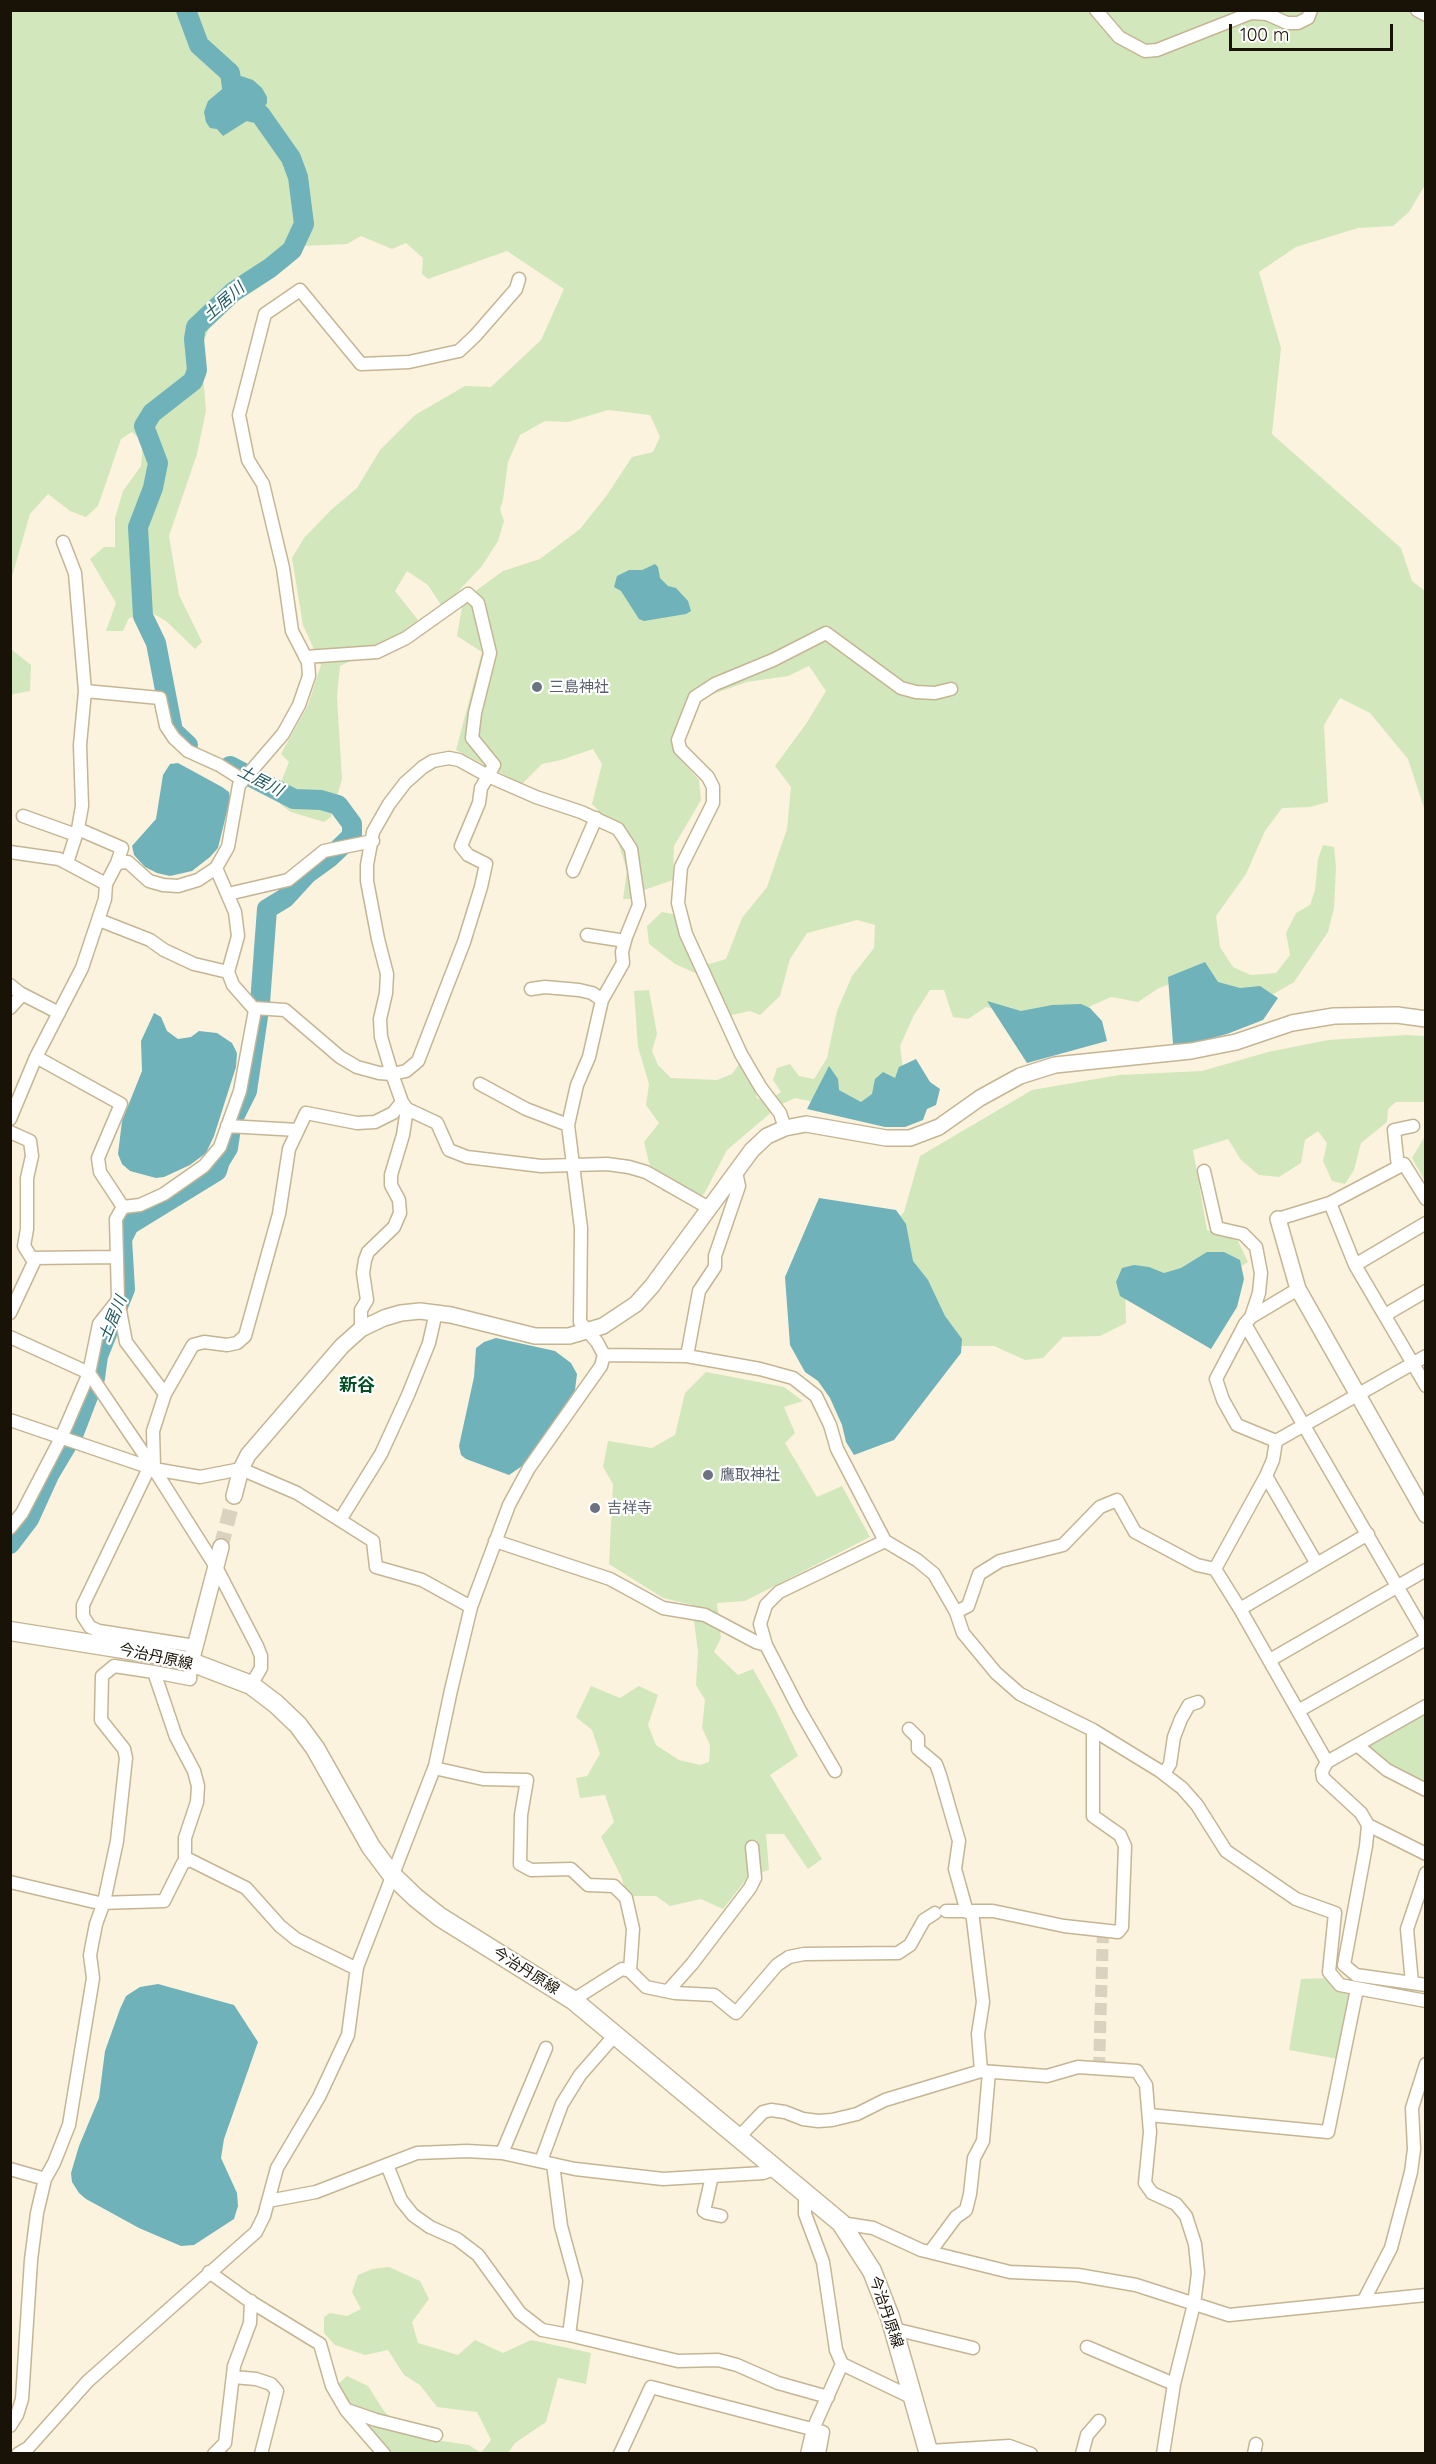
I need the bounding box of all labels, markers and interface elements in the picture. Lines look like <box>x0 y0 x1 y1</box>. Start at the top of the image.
scale bar <box>1232 12 1396 50</box>
text: 100 m <box>1240 23 1289 46</box>
water label: 土居川 <box>200 279 248 325</box>
place label: 三島神社 <box>549 678 609 696</box>
marker: 三島神社 <box>530 680 544 694</box>
water label: 土居川 <box>234 762 286 800</box>
water label: 土居川 <box>95 1293 131 1345</box>
district label: 新谷 <box>339 1375 375 1397</box>
place label: 鷹取神社 <box>720 1466 780 1484</box>
marker: 鷹取神社 <box>701 1468 715 1482</box>
place label: 吉祥寺 <box>607 1499 652 1517</box>
marker: 吉祥寺 <box>588 1501 602 1515</box>
street label: 今治丹原線 <box>117 1640 195 1674</box>
street label: 今治丹原線 <box>489 1943 563 1999</box>
street label: 今治丹原線 <box>865 2274 907 2350</box>

